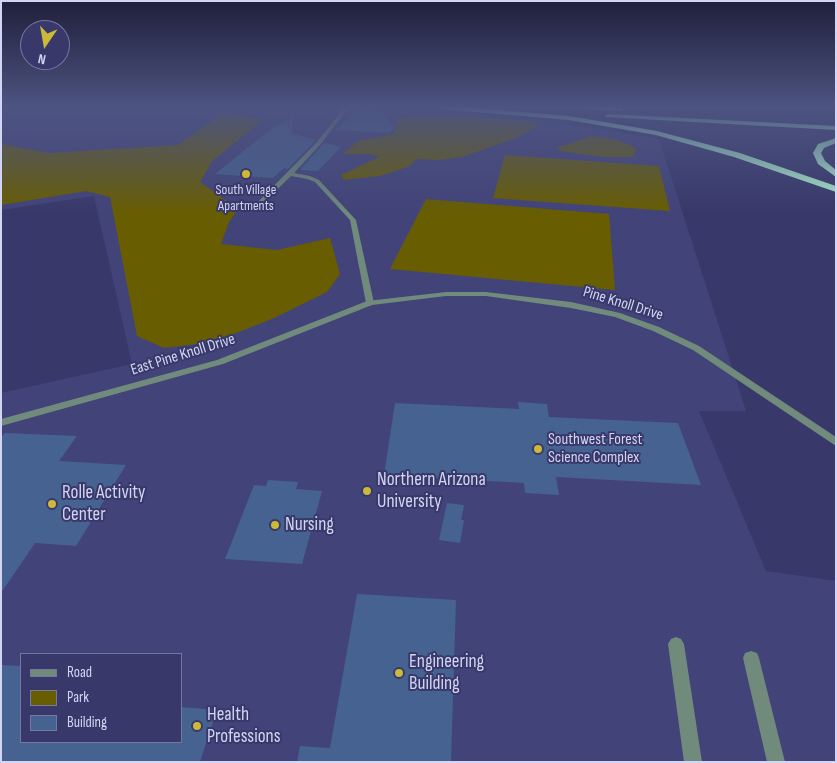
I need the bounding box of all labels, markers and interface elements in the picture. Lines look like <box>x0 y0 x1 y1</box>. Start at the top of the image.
north arrow <box>20 20 70 70</box>
text: N <box>37 50 47 68</box>
marker: South Village Apartments <box>240 168 252 180</box>
place label: South Village Apartments <box>216 182 276 214</box>
street label: Pine Knoll Drive <box>581 283 665 325</box>
street label: East Pine Knoll Drive <box>128 330 238 380</box>
place label: Southwest Forest Science Complex <box>548 430 642 468</box>
marker: Southwest Forest Science Complex <box>532 443 544 455</box>
place label: Northern Arizona University <box>377 469 486 513</box>
place label: Rolle Activity Center <box>62 482 145 526</box>
marker: Northern Arizona University <box>361 485 373 497</box>
marker: Rolle Activity Center <box>46 498 58 510</box>
place label: Nursing <box>285 514 334 536</box>
marker: Nursing <box>269 519 281 531</box>
place label: Engineering Building <box>409 651 484 695</box>
legend <box>20 653 182 743</box>
text: Road <box>67 663 92 682</box>
marker: Engineering Building <box>393 667 405 679</box>
text: Park <box>67 688 89 707</box>
place label: Health Professions <box>207 704 281 748</box>
text: Building <box>67 713 107 732</box>
marker: Health Professions <box>191 720 203 732</box>

